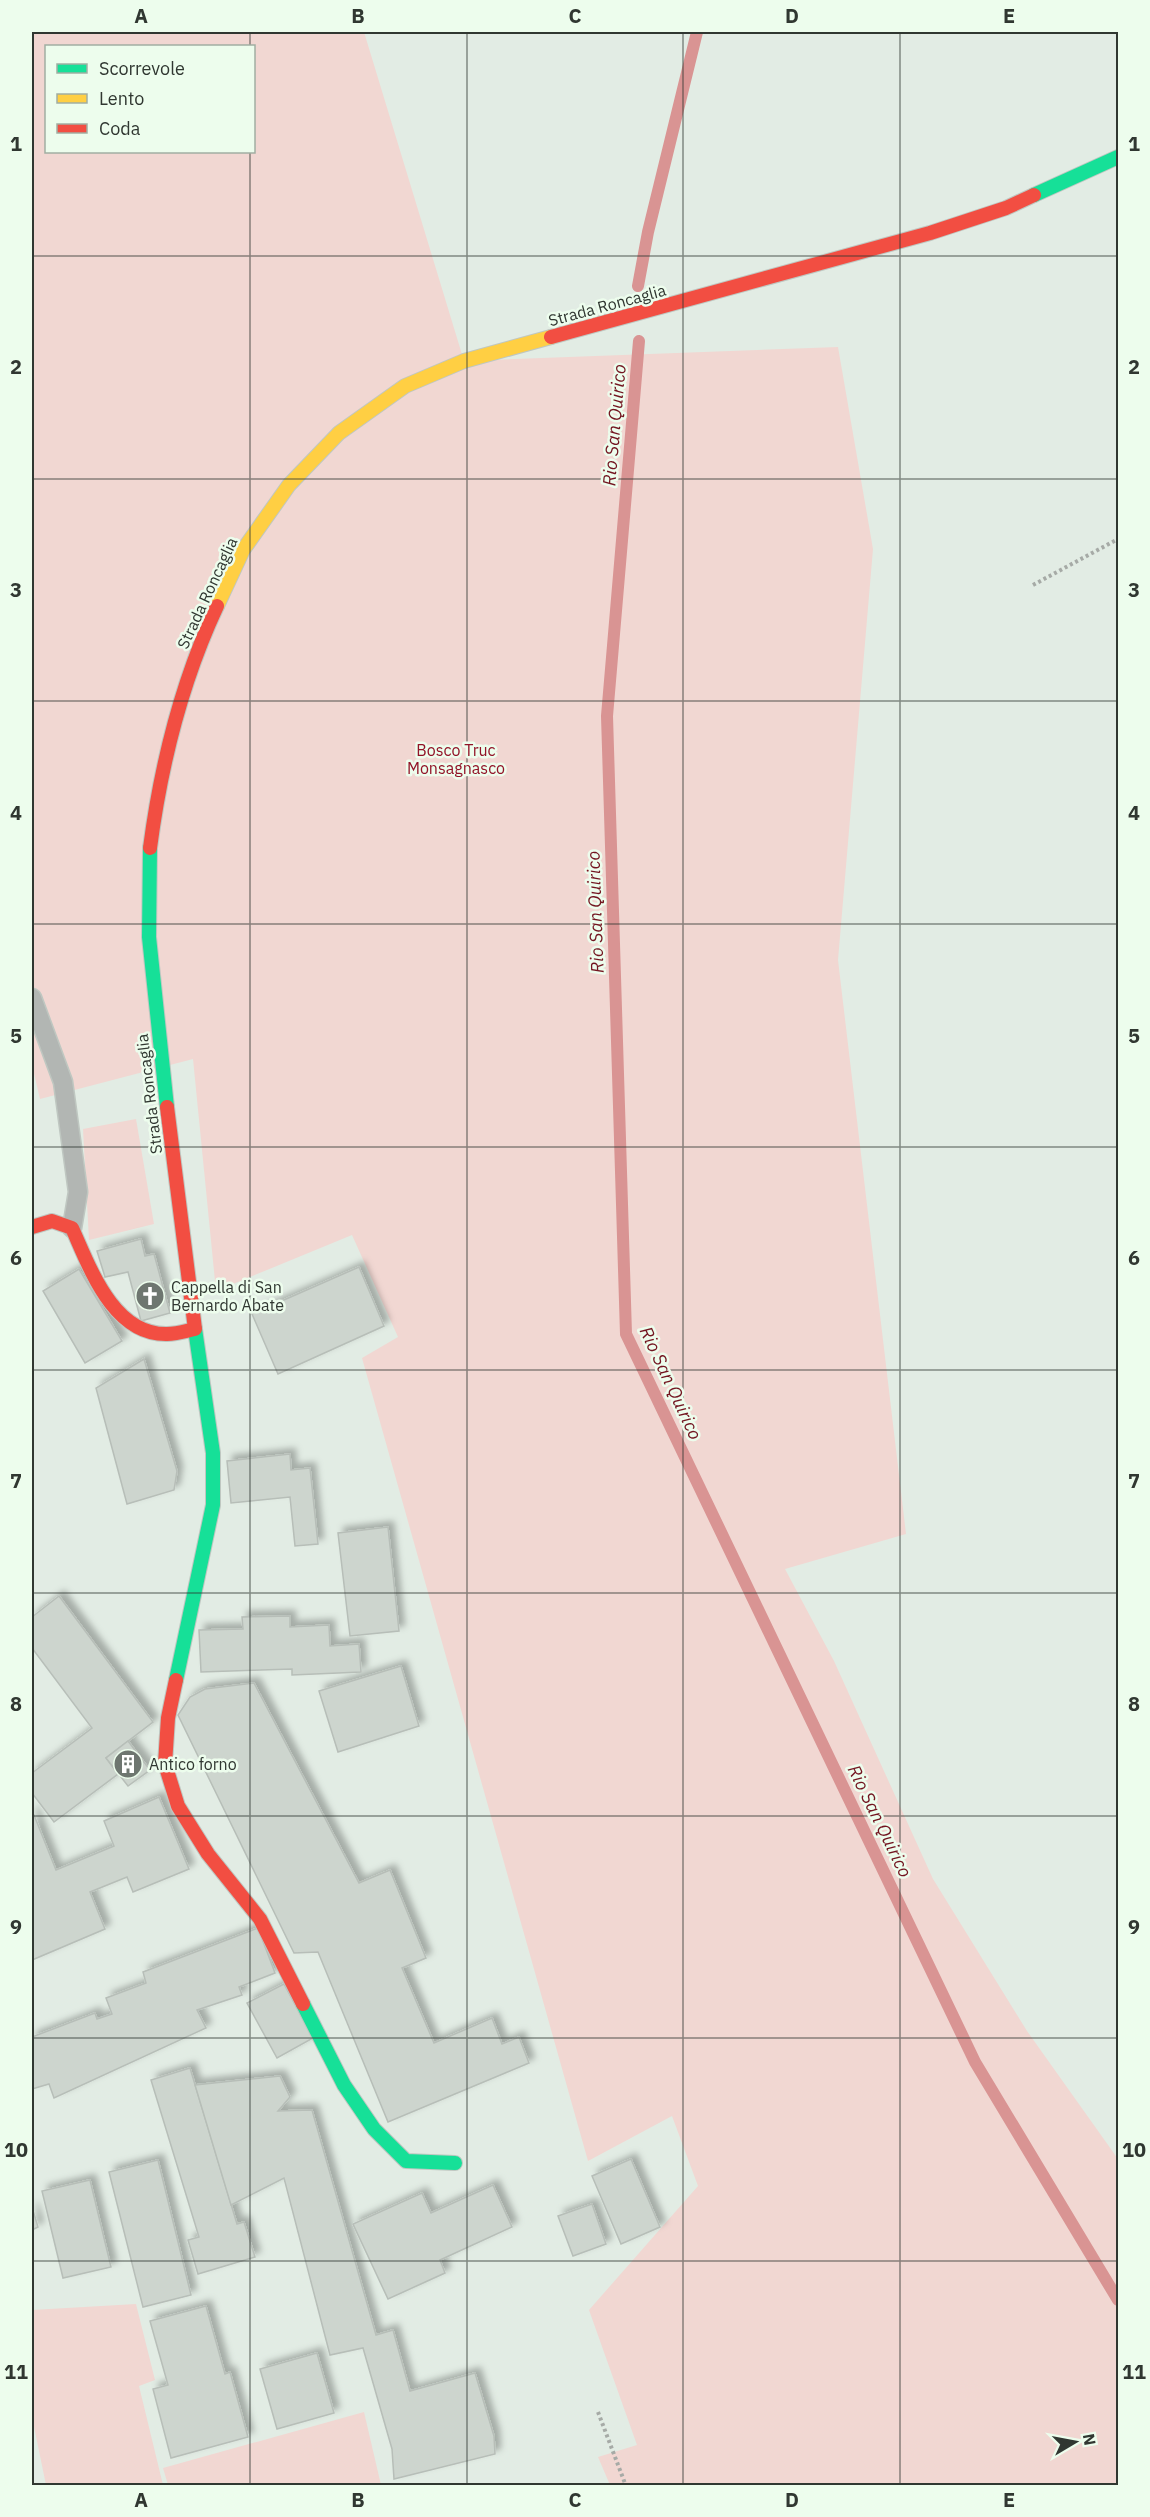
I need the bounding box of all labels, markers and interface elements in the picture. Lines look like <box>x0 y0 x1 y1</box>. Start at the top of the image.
text: A <box>134 2 148 29</box>
text: B <box>351 2 365 29</box>
text: C <box>568 2 582 29</box>
text: D <box>785 2 799 29</box>
text: E <box>1003 2 1015 29</box>
legend <box>45 45 255 153</box>
text: Scorrevole <box>99 57 185 80</box>
text: Lento <box>99 87 144 110</box>
text: Coda <box>99 117 141 140</box>
text: 1 <box>10 130 22 157</box>
text: 1 <box>1128 130 1140 157</box>
street label: Strada Roncaglia <box>546 280 668 330</box>
text: 2 <box>10 353 22 380</box>
text: 2 <box>1128 353 1140 380</box>
water label: Rio San Quirico <box>597 363 631 487</box>
street label: Strada Roncaglia <box>172 534 242 652</box>
text: 3 <box>10 576 22 603</box>
text: 3 <box>1128 576 1140 603</box>
park label: Bosco Truc Monsagnasco <box>407 740 505 778</box>
text: 4 <box>10 799 22 826</box>
text: 4 <box>1128 799 1140 826</box>
water label: Rio San Quirico <box>581 850 609 974</box>
text: 5 <box>10 1022 22 1049</box>
text: 5 <box>1128 1022 1140 1049</box>
street label: Strada Roncaglia <box>132 1032 166 1155</box>
text: 6 <box>10 1244 22 1271</box>
text: 6 <box>1128 1244 1140 1271</box>
place label: Cappella di San Bernardo Abate <box>171 1277 284 1315</box>
church icon: Cappella di San Bernardo Abate <box>134 1280 166 1312</box>
water label: Rio San Quirico <box>635 1323 707 1443</box>
text: 7 <box>10 1467 22 1494</box>
text: 7 <box>1128 1467 1140 1494</box>
text: 8 <box>10 1690 22 1717</box>
text: 8 <box>1128 1690 1140 1717</box>
building icon: Antico forno <box>112 1748 144 1780</box>
place label: Antico forno <box>149 1754 237 1774</box>
water label: Rio San Quirico <box>843 1761 917 1881</box>
text: 9 <box>10 1913 22 1940</box>
text: 9 <box>1128 1913 1140 1940</box>
text: 10 <box>4 2136 28 2163</box>
text: 10 <box>1122 2136 1146 2163</box>
text: 11 <box>4 2358 28 2385</box>
text: 11 <box>1122 2358 1146 2385</box>
north arrow <box>1045 2412 1105 2472</box>
text: N <box>1079 2432 1101 2447</box>
text: A <box>134 2486 148 2513</box>
text: B <box>351 2486 365 2513</box>
text: C <box>568 2486 582 2513</box>
text: D <box>785 2486 799 2513</box>
text: E <box>1003 2486 1015 2513</box>

